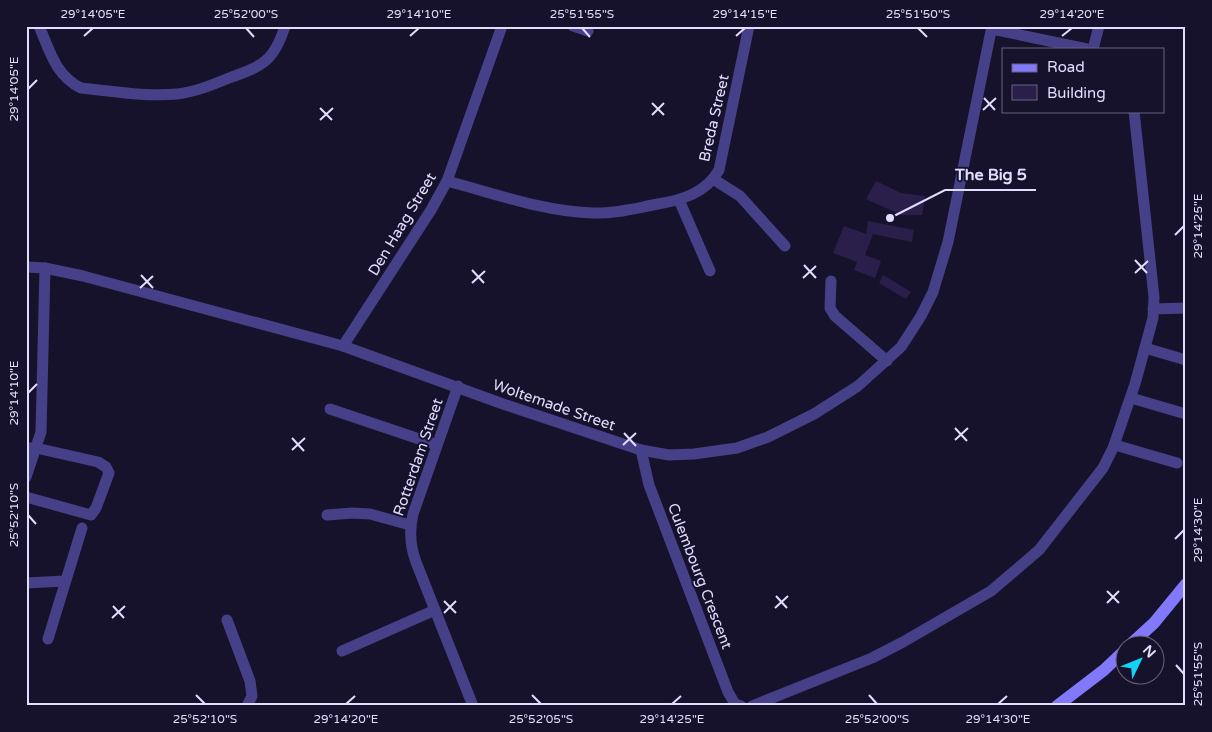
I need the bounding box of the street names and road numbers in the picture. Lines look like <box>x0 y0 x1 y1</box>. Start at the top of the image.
street label: Breda Street <box>695 72 733 163</box>
street label: Den Haag Street <box>364 169 440 279</box>
street label: Woltemade Street <box>490 376 618 434</box>
street label: Rotterdam Street <box>389 395 447 518</box>
street label: Culembourg Crescent <box>664 501 736 652</box>

